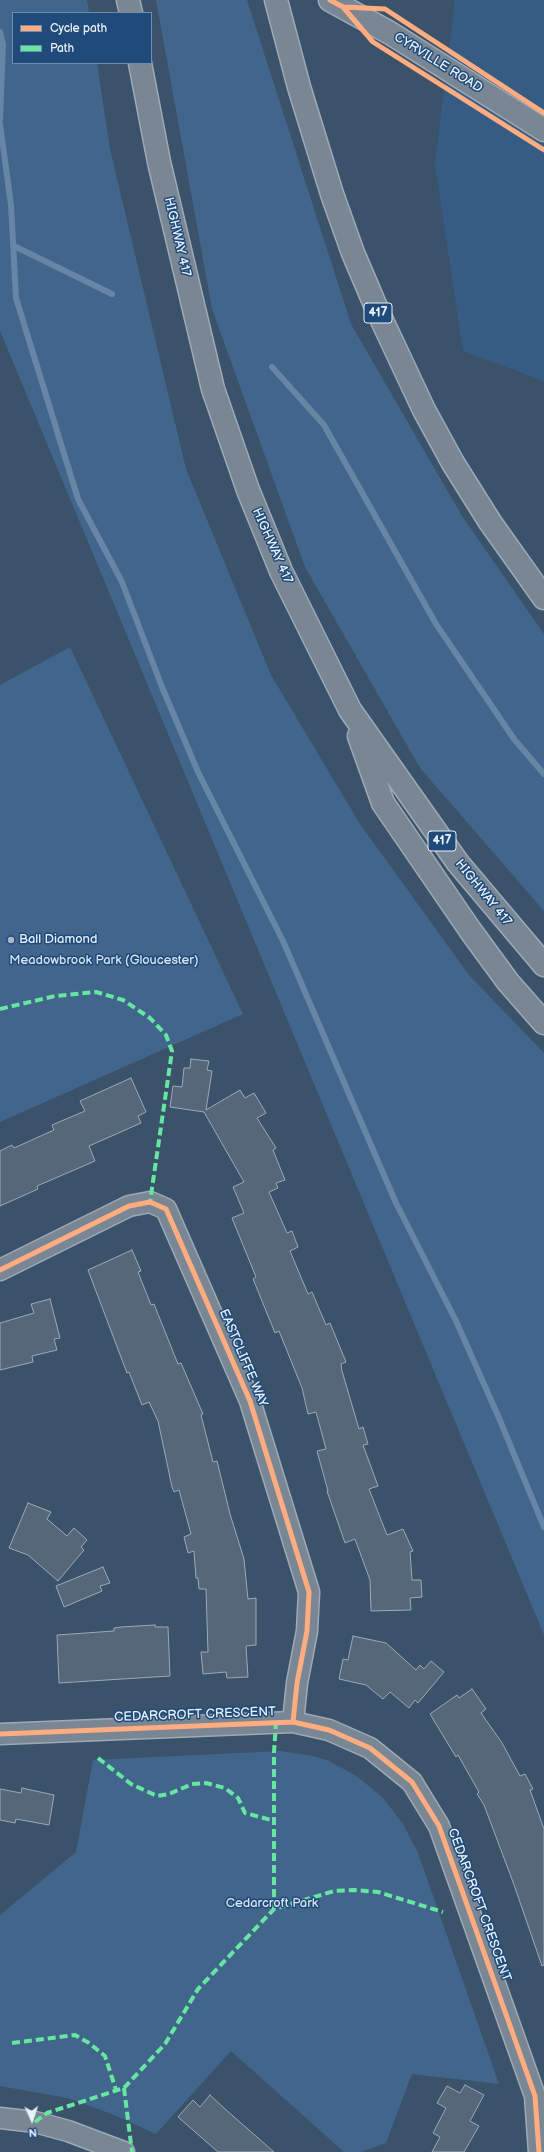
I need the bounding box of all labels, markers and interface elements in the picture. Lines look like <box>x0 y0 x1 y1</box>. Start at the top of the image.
legend <box>12 12 152 64</box>
text: Cycle path <box>50 21 107 36</box>
street label: CYRVILLE ROAD <box>391 30 485 96</box>
text: Path <box>50 41 74 56</box>
street label: HIGHWAY 417 <box>160 196 194 278</box>
road number: 417 <box>364 303 392 323</box>
street label: HIGHWAY 417 <box>248 506 296 586</box>
road number: 417 <box>428 831 456 851</box>
street label: HIGHWAY 417 <box>451 857 515 929</box>
place label: Ball Diamond <box>19 932 97 948</box>
marker: Ball Diamond <box>6 935 16 945</box>
park label: Meadowbrook Park (Gloucester) <box>9 953 199 969</box>
street label: EASTCLIFFE WAY <box>215 1307 271 1409</box>
street label: CEDARCROFT CRESCENT <box>114 1704 276 1726</box>
street label: CEDARCROFT CRESCENT <box>444 1826 514 1984</box>
park label: Cedarcroft Park <box>226 1896 318 1912</box>
north arrow <box>12 2100 52 2140</box>
text: N <box>28 2126 37 2139</box>

